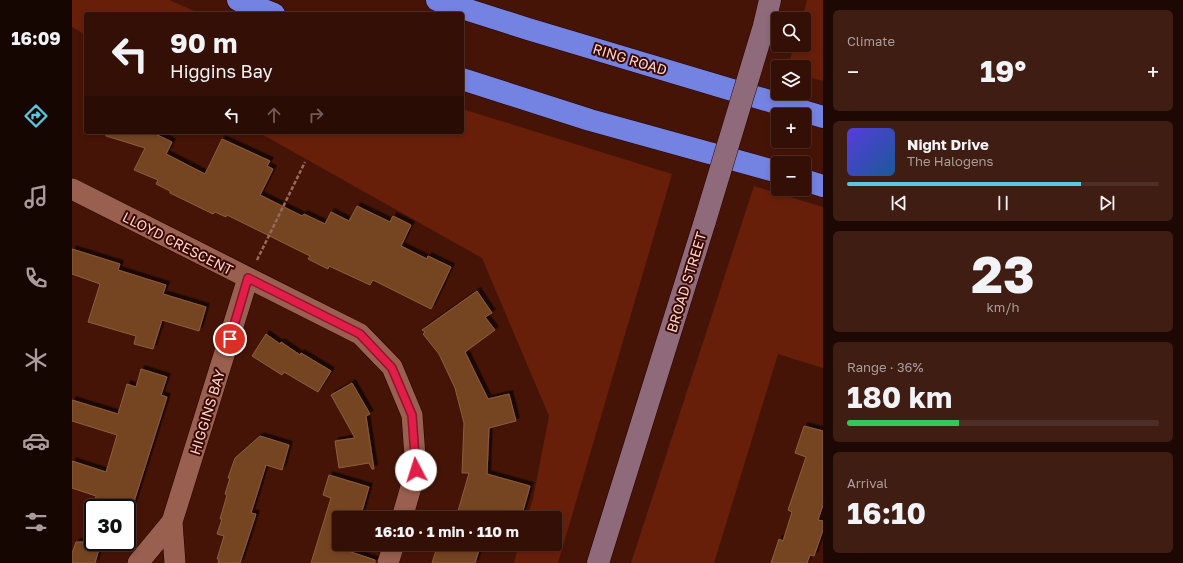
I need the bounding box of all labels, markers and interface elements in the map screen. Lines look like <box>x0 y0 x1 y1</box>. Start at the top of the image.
map controls <box>771 12 811 196</box>
button: search <box>771 12 811 52</box>
text: 90 m <box>170 26 237 59</box>
text: 16:09 <box>11 27 61 49</box>
icon: left <box>104 28 156 80</box>
text: Climate <box>847 33 895 49</box>
street label: RING ROAD <box>591 40 669 78</box>
text: 19° <box>980 53 1026 89</box>
text: − <box>847 58 859 85</box>
text: + <box>1147 58 1159 85</box>
text: Higgins Bay <box>170 60 273 82</box>
button: layers <box>771 60 811 100</box>
icon: directions <box>22 102 50 130</box>
icon: left <box>221 104 243 126</box>
icon: ahead <box>263 104 285 126</box>
icon: right <box>305 104 327 126</box>
button: + <box>771 108 811 148</box>
text: Night Drive <box>907 135 989 153</box>
text: The Halogens <box>907 153 993 169</box>
button: − <box>771 156 811 196</box>
icon: music <box>22 183 50 211</box>
icon: previous <box>888 192 910 214</box>
icon: pause <box>992 192 1014 214</box>
icon: next <box>1096 192 1118 214</box>
street label: LLOYD CRESCENT <box>120 208 236 278</box>
street label: BROAD STREET <box>663 229 710 334</box>
text: 23 <box>971 242 1035 304</box>
icon: phone <box>22 264 50 292</box>
text: km/h <box>986 299 1020 315</box>
pin <box>213 322 247 356</box>
icon: arrive <box>219 328 241 350</box>
icon: climate <box>22 346 50 374</box>
text: Range · 36% <box>847 359 923 375</box>
street label: HIGGINS BAY <box>186 367 228 457</box>
text: 180 km <box>847 379 952 415</box>
icon: car <box>22 427 50 455</box>
position arrow <box>395 449 437 491</box>
text: Arrival <box>847 475 888 491</box>
text: 16:10 <box>847 495 926 531</box>
speed limit sign: 30 <box>84 499 136 551</box>
icon: filters <box>22 508 50 536</box>
text: 16:10 · 1 min · 110 m <box>375 522 519 540</box>

